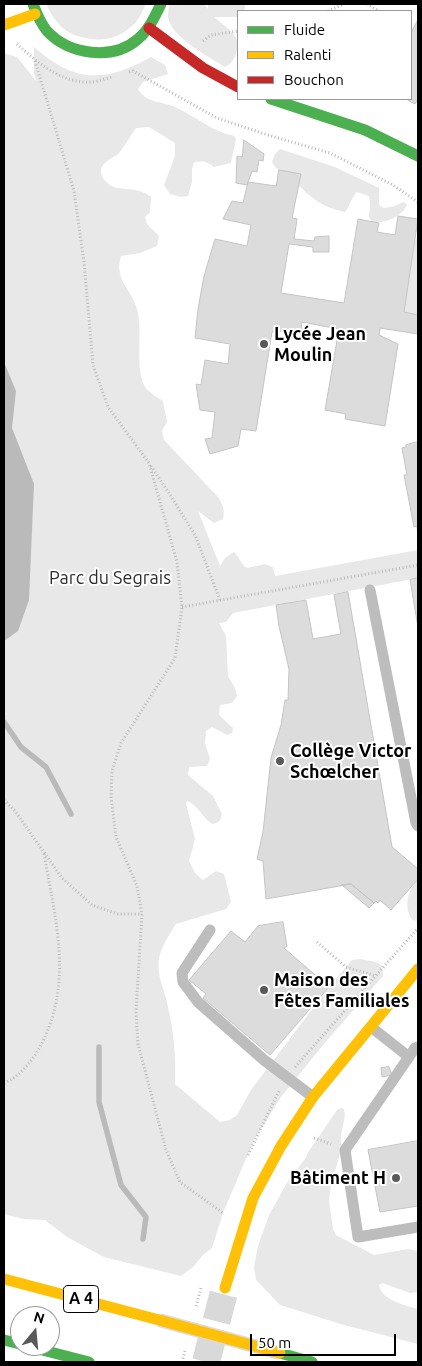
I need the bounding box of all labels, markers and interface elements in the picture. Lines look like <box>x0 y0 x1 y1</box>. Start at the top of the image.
legend <box>237 10 412 100</box>
text: Fluide <box>284 21 325 38</box>
text: Ralenti <box>284 46 331 63</box>
text: Bouchon <box>284 71 344 88</box>
place label: Lycée Jean Moulin <box>274 323 366 366</box>
marker: Lycée Jean Moulin <box>258 338 270 350</box>
park label: Parc du Segrais <box>49 567 171 589</box>
place label: Collège Victor Schœlcher <box>290 740 411 782</box>
marker: Collège Victor Schœlcher <box>274 755 286 767</box>
place label: Maison des Fêtes Familiales <box>274 969 409 1012</box>
marker: Maison des Fêtes Familiales <box>258 984 270 996</box>
place label: Bâtiment H <box>290 1167 386 1189</box>
marker: Bâtiment H <box>390 1172 402 1184</box>
road number: A 4 <box>64 1286 98 1312</box>
north arrow <box>10 1306 60 1356</box>
text: N <box>32 1308 46 1327</box>
scale bar <box>252 1324 398 1356</box>
text: 50 m <box>258 1334 291 1351</box>

